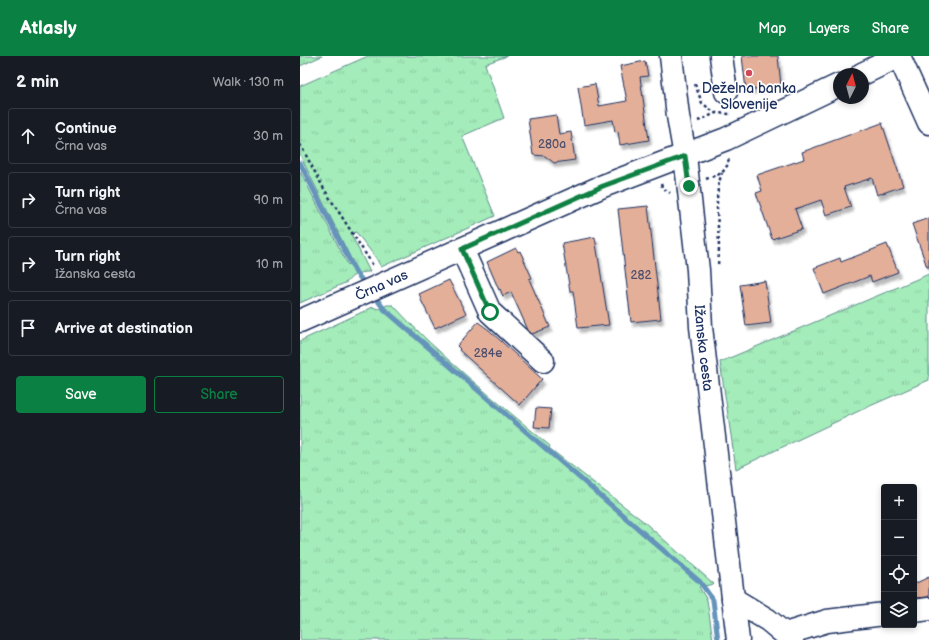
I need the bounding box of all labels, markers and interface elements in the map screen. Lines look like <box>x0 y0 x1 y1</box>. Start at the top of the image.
text: Atlasly <box>20 17 77 40</box>
text: Map <box>758 20 786 37</box>
text: Layers <box>808 20 850 37</box>
text: Share <box>872 20 909 37</box>
marker: Deželna banka Slovenije <box>744 68 754 78</box>
north arrow <box>833 68 869 104</box>
text: 2 min <box>16 72 59 92</box>
text: Walk · 130 m <box>213 74 284 90</box>
place label: Deželna banka Slovenije <box>702 80 796 113</box>
text: Continue <box>55 119 117 138</box>
icon: ahead <box>17 125 39 147</box>
text: 30 m <box>253 128 283 144</box>
house number: 280a <box>538 137 566 152</box>
text: Črna vas <box>55 138 107 154</box>
route end <box>680 177 698 195</box>
text: Turn right <box>55 183 120 202</box>
icon: right <box>17 189 39 211</box>
text: 90 m <box>254 192 283 208</box>
text: Črna vas <box>55 202 107 218</box>
text: Turn right <box>55 247 120 266</box>
icon: right <box>17 253 39 275</box>
text: 10 m <box>256 256 283 272</box>
text: Ižanska cesta <box>55 266 136 282</box>
street label: Črna vas <box>352 266 411 304</box>
house number: 282 <box>630 268 652 283</box>
route start <box>481 303 499 321</box>
street label: Ižanska cesta <box>691 304 717 392</box>
icon: arrive <box>17 317 39 339</box>
text: Arrive at destination <box>55 319 193 338</box>
house number: 284e <box>474 346 502 361</box>
button: Save <box>16 376 146 413</box>
button: Share <box>154 376 284 413</box>
map controls <box>881 484 917 628</box>
button: + <box>881 484 917 520</box>
button: − <box>881 520 917 556</box>
button: locate <box>881 556 917 592</box>
button: layers <box>881 592 917 628</box>

